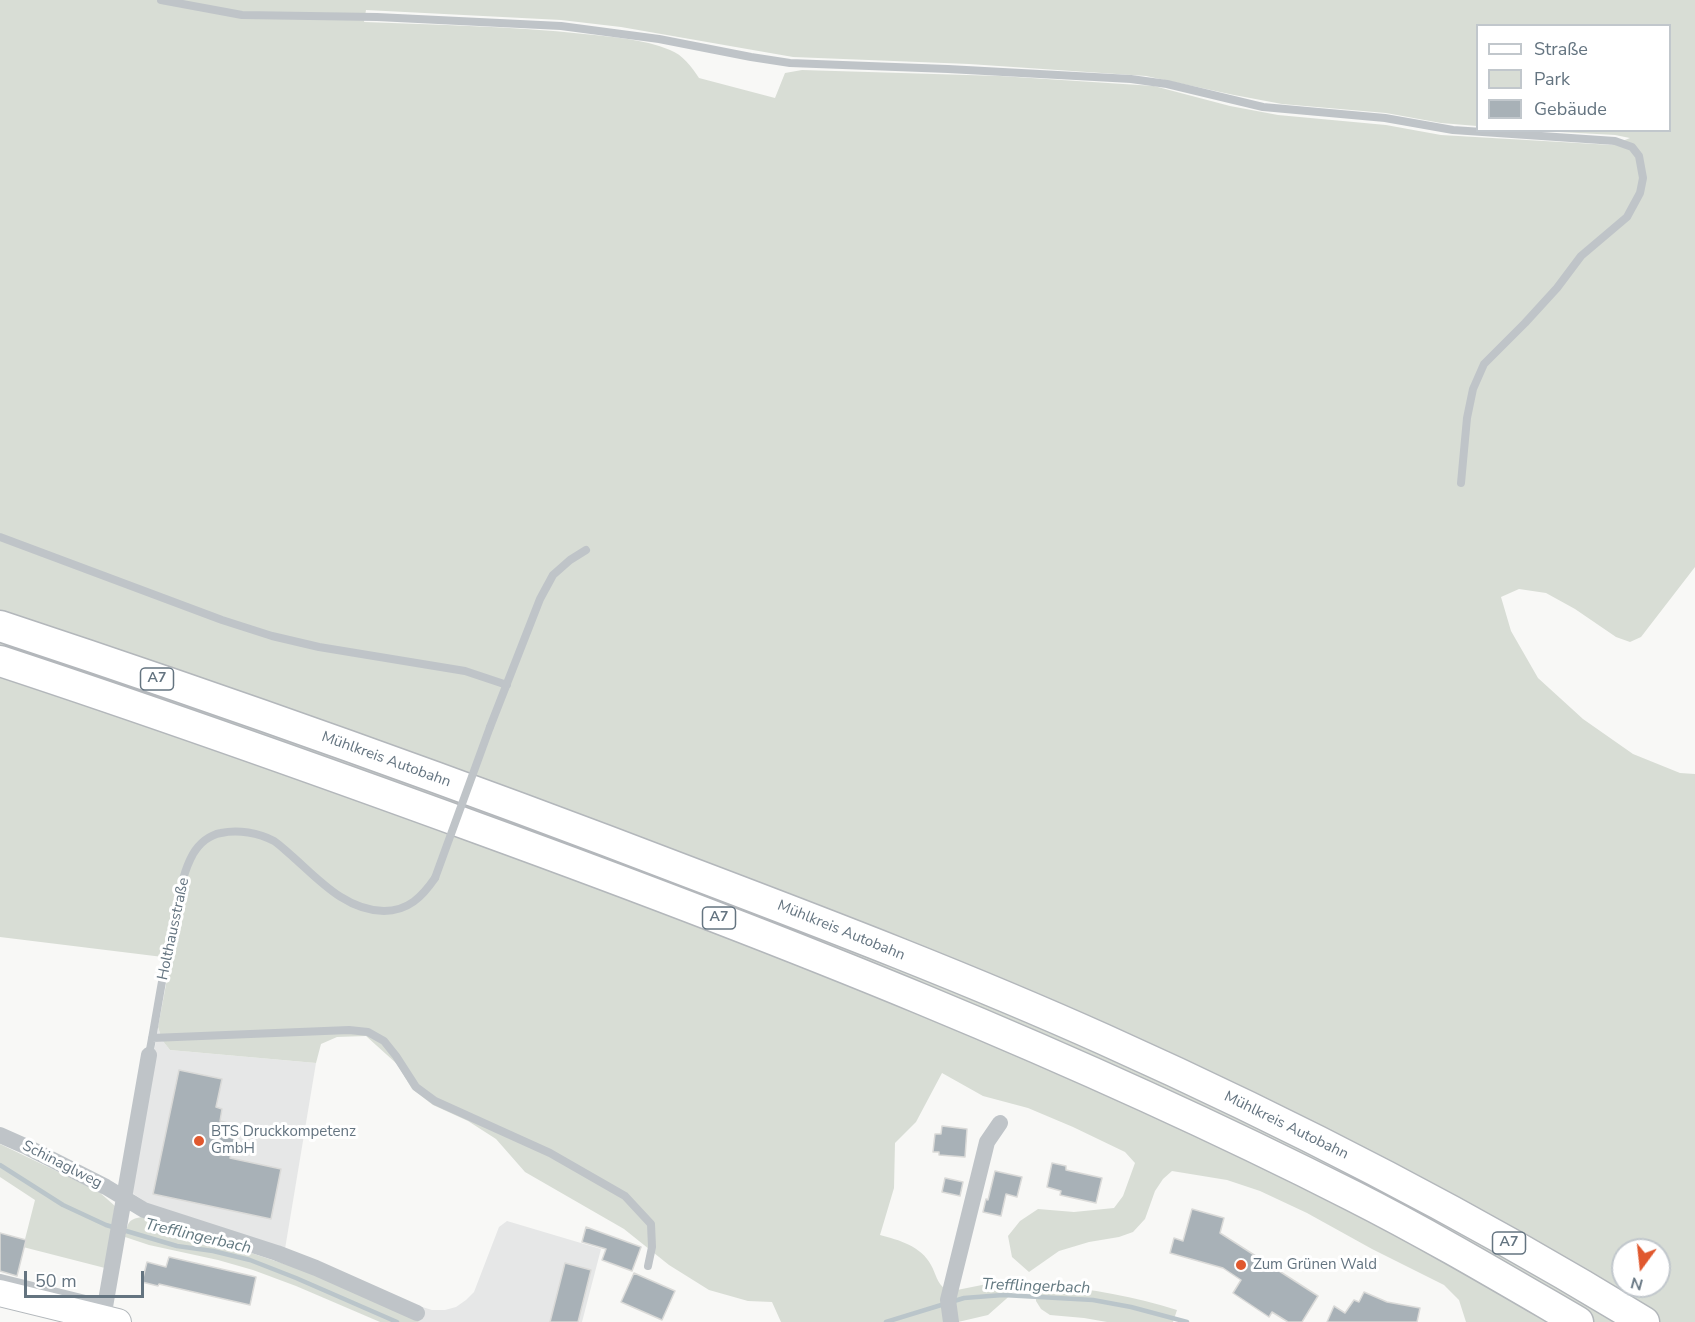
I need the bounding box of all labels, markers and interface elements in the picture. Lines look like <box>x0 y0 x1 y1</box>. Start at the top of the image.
legend <box>1476 24 1671 132</box>
text: Straße <box>1534 37 1588 61</box>
text: Park <box>1534 67 1570 91</box>
text: Gebäude <box>1534 97 1607 121</box>
road number: A7 <box>140 668 174 690</box>
street label: Mühlkreis Autobahn <box>319 728 453 792</box>
street label: Holthausstraße <box>154 876 194 982</box>
street label: Mühlkreis Autobahn <box>775 897 907 965</box>
road number: A7 <box>702 907 736 929</box>
street label: Mühlkreis Autobahn <box>1221 1088 1351 1164</box>
place label: BTS Druckkompetenz GmbH <box>211 1123 356 1158</box>
marker: BTS Druckkompetenz GmbH <box>192 1134 206 1148</box>
street label: Schinaglweg <box>19 1137 105 1193</box>
water label: Trefflingerbach <box>143 1215 253 1259</box>
road number: A7 <box>1492 1232 1526 1254</box>
north arrow <box>1611 1238 1671 1298</box>
place label: Zum Grünen Wald <box>1253 1256 1377 1274</box>
marker: Zum Grünen Wald <box>1234 1258 1248 1272</box>
scale bar <box>27 1259 147 1297</box>
text: 50 m <box>35 1269 77 1293</box>
text: N <box>1628 1271 1645 1296</box>
water label: Trefflingerbach <box>982 1276 1090 1298</box>

